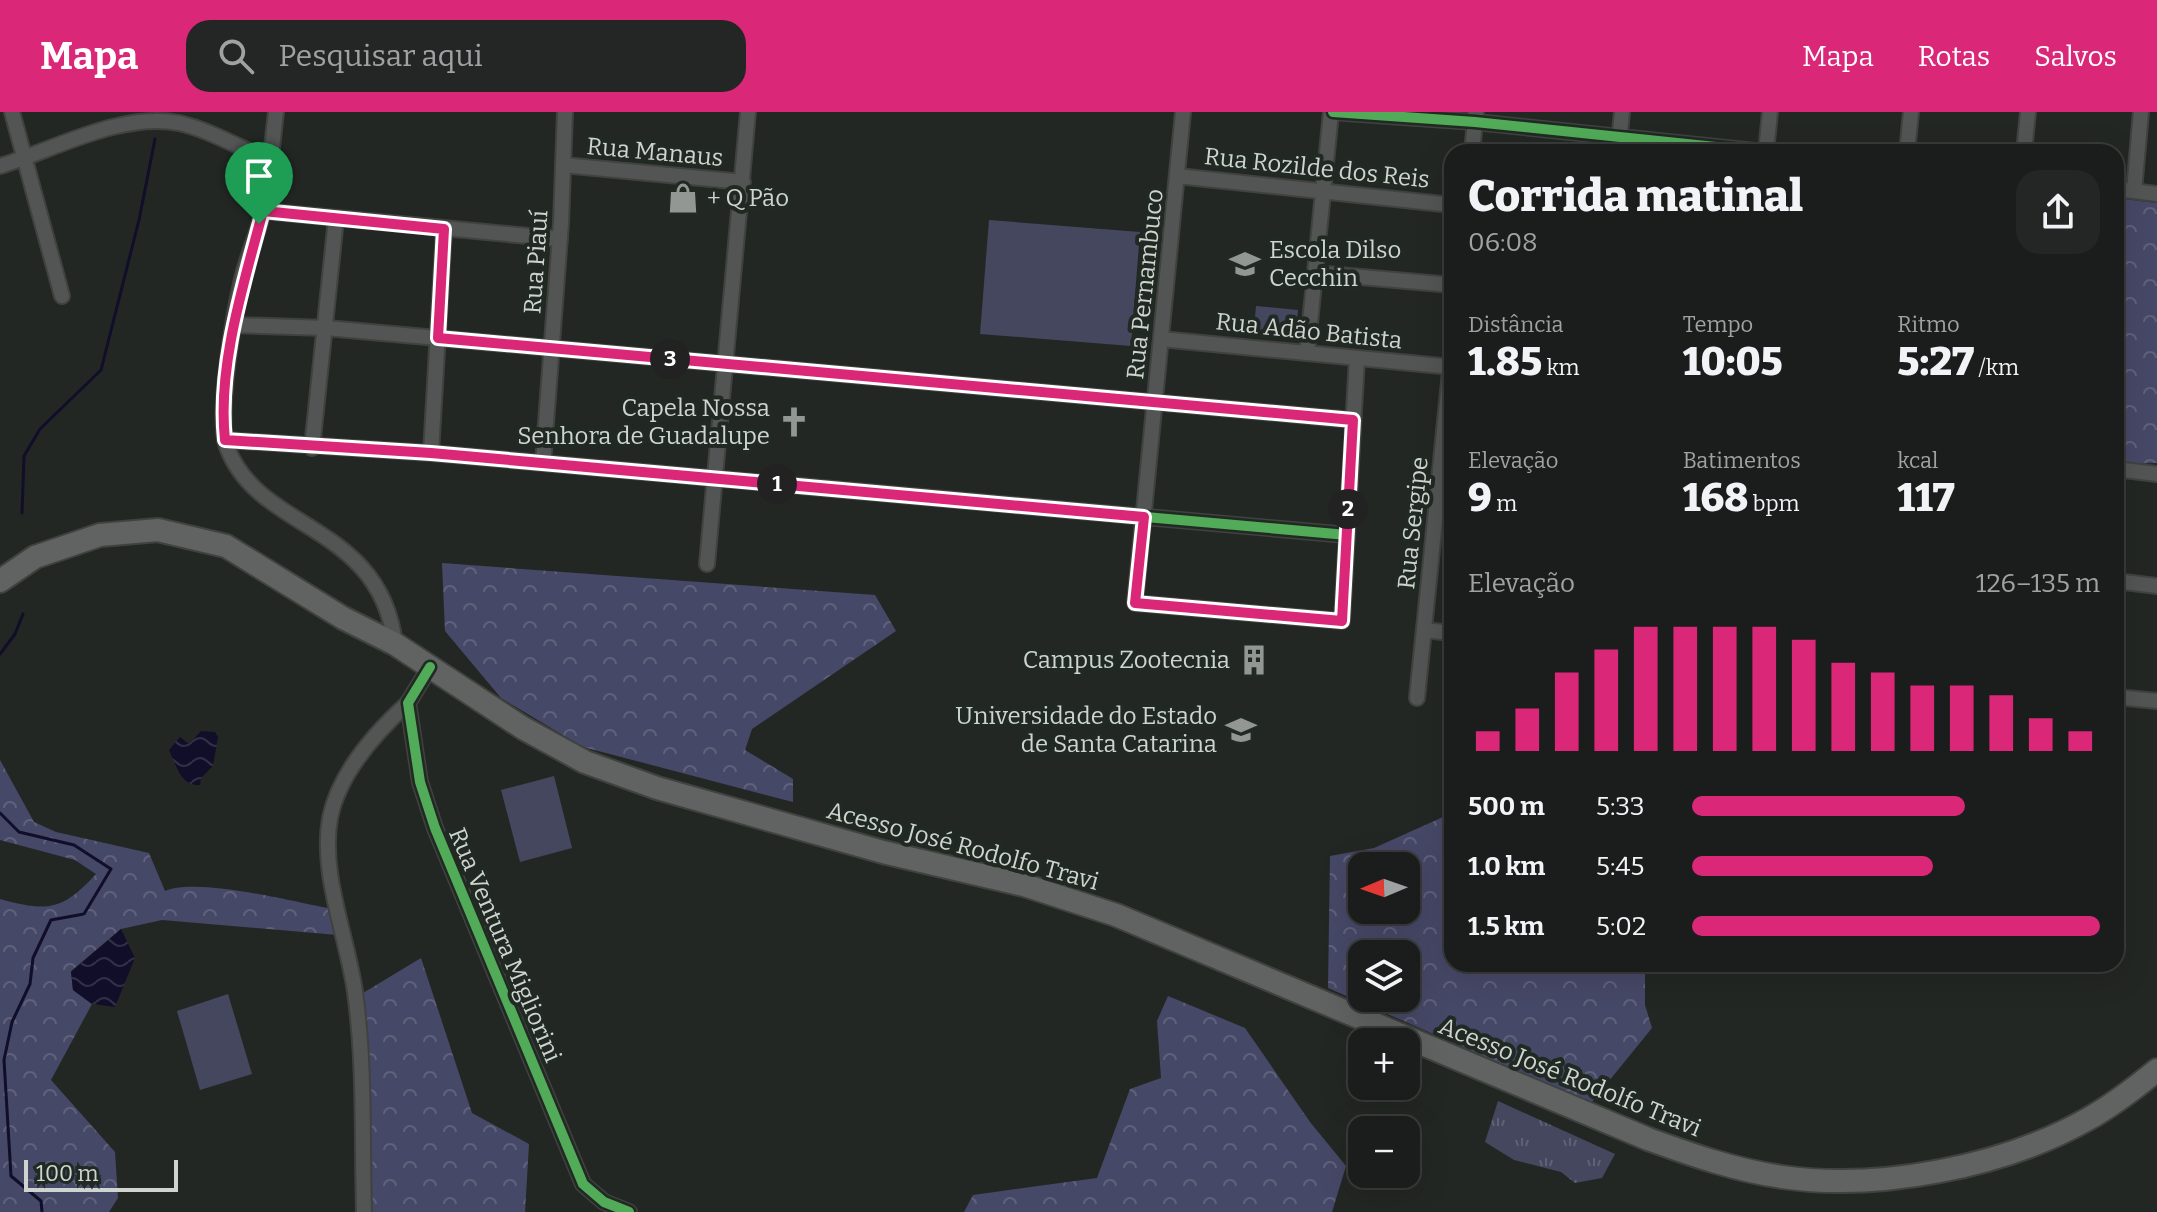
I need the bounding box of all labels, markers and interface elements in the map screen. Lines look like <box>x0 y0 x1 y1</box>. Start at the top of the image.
search box <box>186 20 746 92</box>
text: Mapa <box>40 33 138 79</box>
icon: search <box>214 34 258 78</box>
text: Pesquisar aqui <box>278 38 483 74</box>
text: Mapa <box>1802 40 1874 73</box>
text: Rotas <box>1918 40 1990 73</box>
text: Salvos <box>2034 40 2117 73</box>
street label: Rua Manaus <box>586 132 724 172</box>
pin <box>225 142 293 224</box>
street label: Rua Rozilde dos Reis <box>1203 142 1431 194</box>
icon: arrive <box>237 154 281 198</box>
text: Corrida matinal <box>1468 170 1803 223</box>
button: share <box>2016 170 2100 254</box>
shop icon: + Q Pão <box>666 181 700 215</box>
place label: + Q Pão <box>707 184 789 212</box>
street label: Rua Pernambuco <box>1121 187 1169 381</box>
street label: Rua Piauí <box>518 209 554 315</box>
text: 06:08 <box>1468 227 1538 258</box>
place label: Escola Dilso Cecchin <box>1269 236 1401 292</box>
school or university icon: Escola Dilso Cecchin <box>1228 247 1262 281</box>
street label: Rua Adão Batista <box>1214 307 1404 355</box>
text: Distância <box>1468 311 1564 338</box>
text: Tempo <box>1683 311 1753 338</box>
text: Ritmo <box>1897 311 1960 338</box>
text: 1.85 <box>1468 338 1542 386</box>
text: 10:05 <box>1683 338 1783 386</box>
text: 5:27 <box>1897 338 1974 386</box>
pin: 3 <box>650 339 690 379</box>
text: 3 <box>664 345 676 372</box>
text: km <box>1542 354 1580 381</box>
text: /km <box>1974 354 2019 381</box>
place label: Capela Nossa Senhora de Guadalupe <box>517 394 770 450</box>
church icon: Capela Nossa Senhora de Guadalupe <box>777 405 811 439</box>
text: Elevação <box>1468 447 1558 474</box>
text: Batimentos <box>1683 447 1801 474</box>
text: kcal <box>1897 447 1938 474</box>
street label: Rua Sergipe <box>1392 455 1434 591</box>
pin: 1 <box>757 464 797 504</box>
text: 1 <box>772 470 782 497</box>
text: 9 <box>1468 474 1492 522</box>
text: 168 <box>1683 474 1748 522</box>
text: 117 <box>1897 474 1955 522</box>
pin: 2 <box>1328 489 1368 529</box>
text: m <box>1492 490 1517 517</box>
text: bpm <box>1748 490 1800 517</box>
text: 2 <box>1342 495 1354 522</box>
text: Elevação <box>1468 568 1575 599</box>
text: 126–135 m <box>1976 568 2100 599</box>
building icon: Campus Zootecnia <box>1237 643 1271 677</box>
place label: Campus Zootecnia <box>1023 646 1230 674</box>
place label: Universidade do Estado de Santa Catarina <box>955 702 1217 758</box>
school or university icon: Universidade do Estado de Santa Catarina <box>1224 713 1258 747</box>
text: 500 m <box>1468 791 1545 822</box>
text: 5:33 <box>1596 791 1645 822</box>
street label: Acesso José Rodolfo Travi <box>824 796 1102 896</box>
street label: Rua Ventura Migliorini <box>443 824 567 1066</box>
text: 1.0 km <box>1468 851 1545 882</box>
text: 5:45 <box>1596 851 1644 882</box>
north arrow <box>1348 852 1420 924</box>
map controls <box>1348 852 1420 1188</box>
text: 1.5 km <box>1468 911 1544 942</box>
text: 5:02 <box>1596 911 1646 942</box>
button: layers <box>1348 940 1420 1012</box>
street label: Acesso José Rodolfo Travi <box>1435 1012 1705 1142</box>
button: + <box>1348 1028 1420 1100</box>
button: − <box>1348 1116 1420 1188</box>
scale bar <box>24 1156 178 1192</box>
text: 100 m <box>36 1160 99 1187</box>

